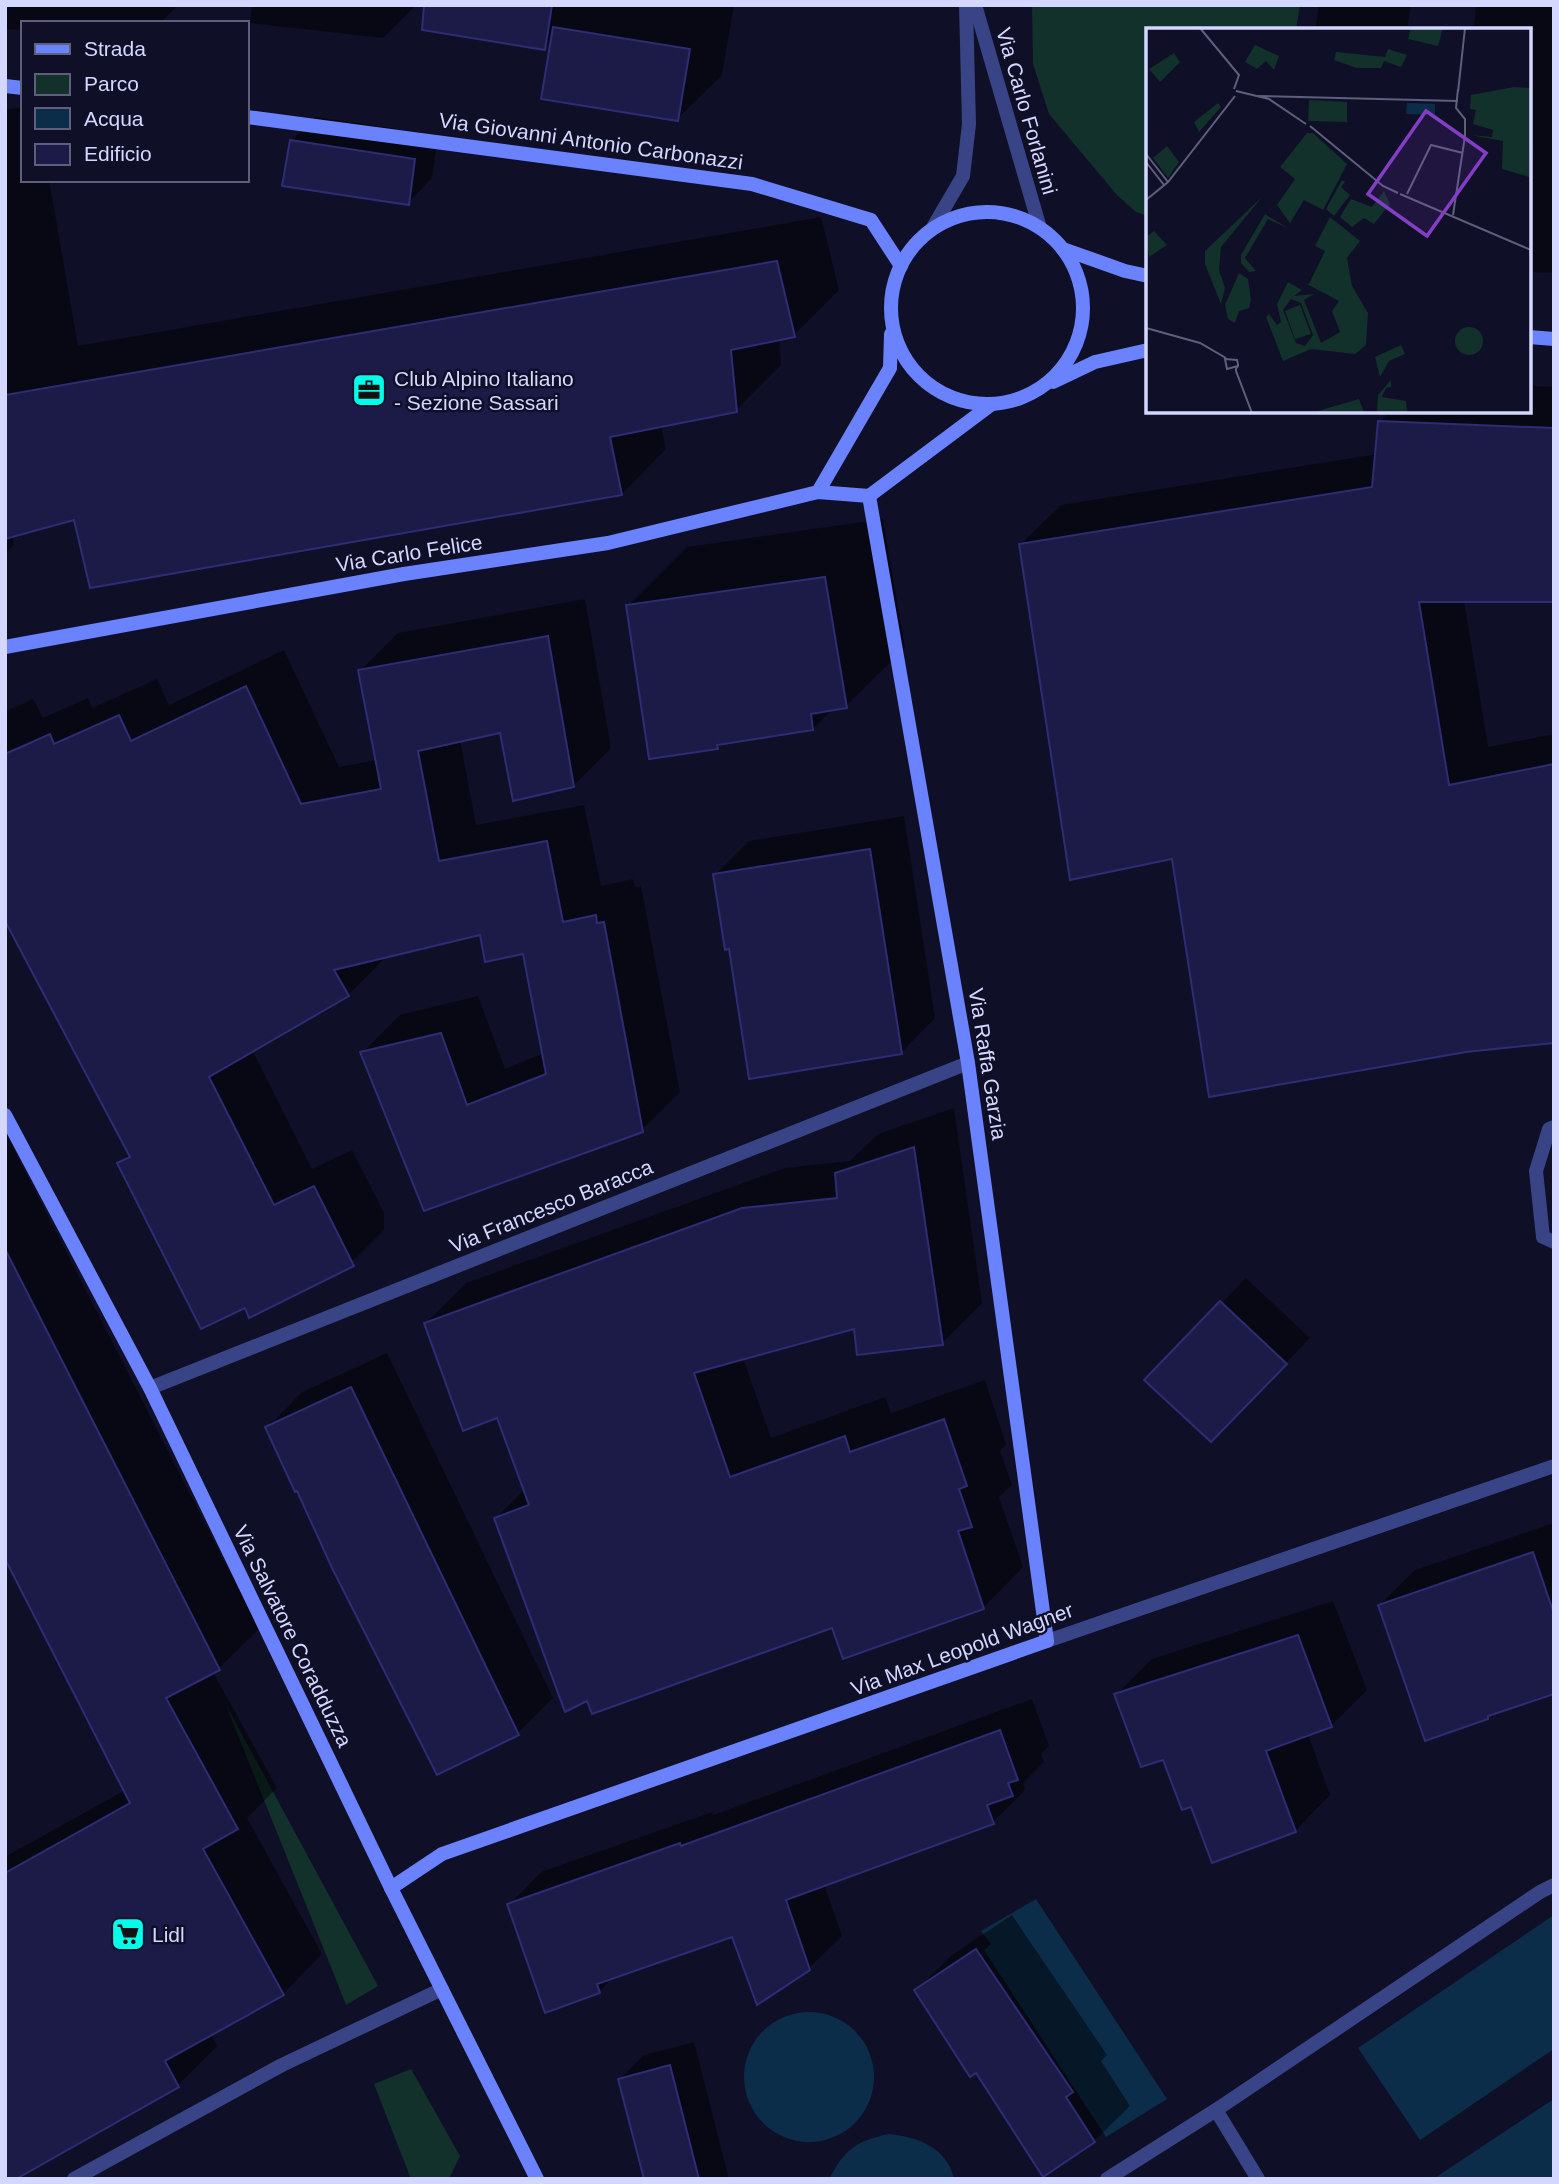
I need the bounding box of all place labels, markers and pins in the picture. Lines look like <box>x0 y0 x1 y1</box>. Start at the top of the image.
place label: Club Alpino Italiano - Sezione Sassari <box>394 367 574 414</box>
office icon: Club Alpino Italiano - Sezione Sassari <box>350 371 388 409</box>
supermarket icon: Lidl <box>109 1915 147 1953</box>
place label: Lidl <box>152 1923 185 1946</box>

